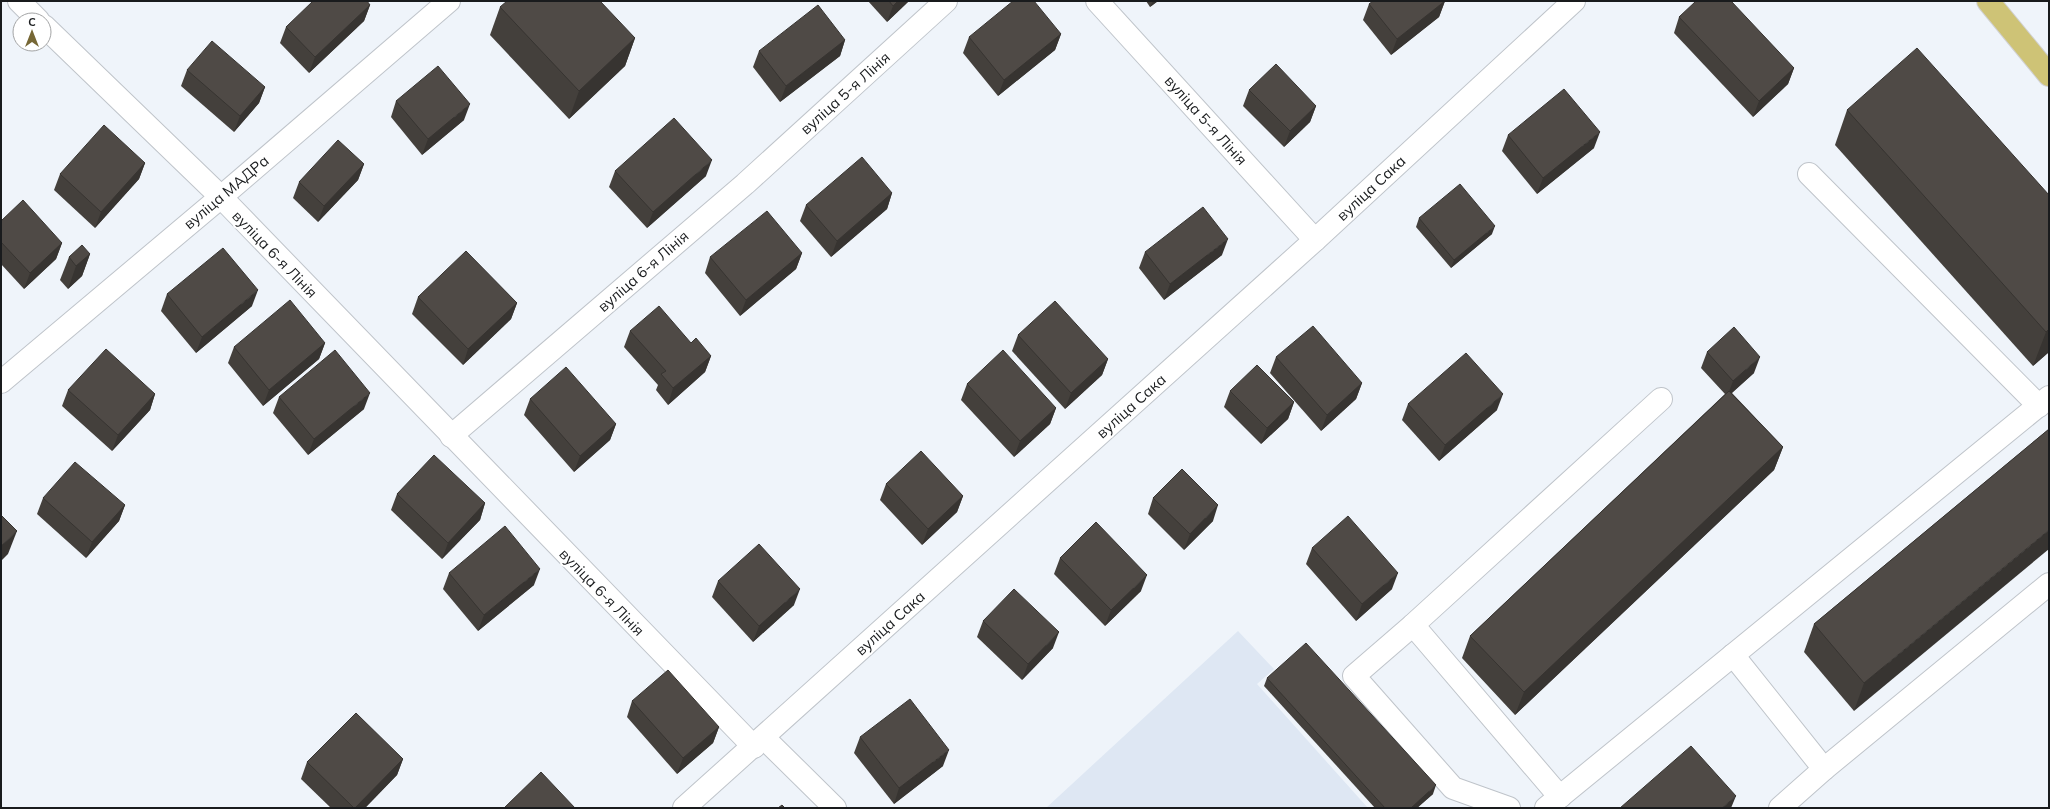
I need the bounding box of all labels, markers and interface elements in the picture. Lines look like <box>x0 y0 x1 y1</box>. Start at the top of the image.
north arrow <box>12 12 52 52</box>
text: С <box>28 15 36 29</box>
street label: вуліца 5-я Лінія <box>796 48 894 138</box>
street label: вуліца 5-я Лінія <box>1161 71 1251 169</box>
street label: вуліца МАДРа <box>179 151 273 233</box>
street label: вуліца Сака <box>1333 151 1409 225</box>
street label: вуліца 6-я Лінія <box>228 206 322 302</box>
street label: вуліца 6-я Лінія <box>594 226 692 316</box>
street label: вуліца Сака <box>1092 370 1170 442</box>
street label: вуліца 6-я Лінія <box>555 544 649 640</box>
street label: вуліца Сака <box>851 587 929 659</box>

